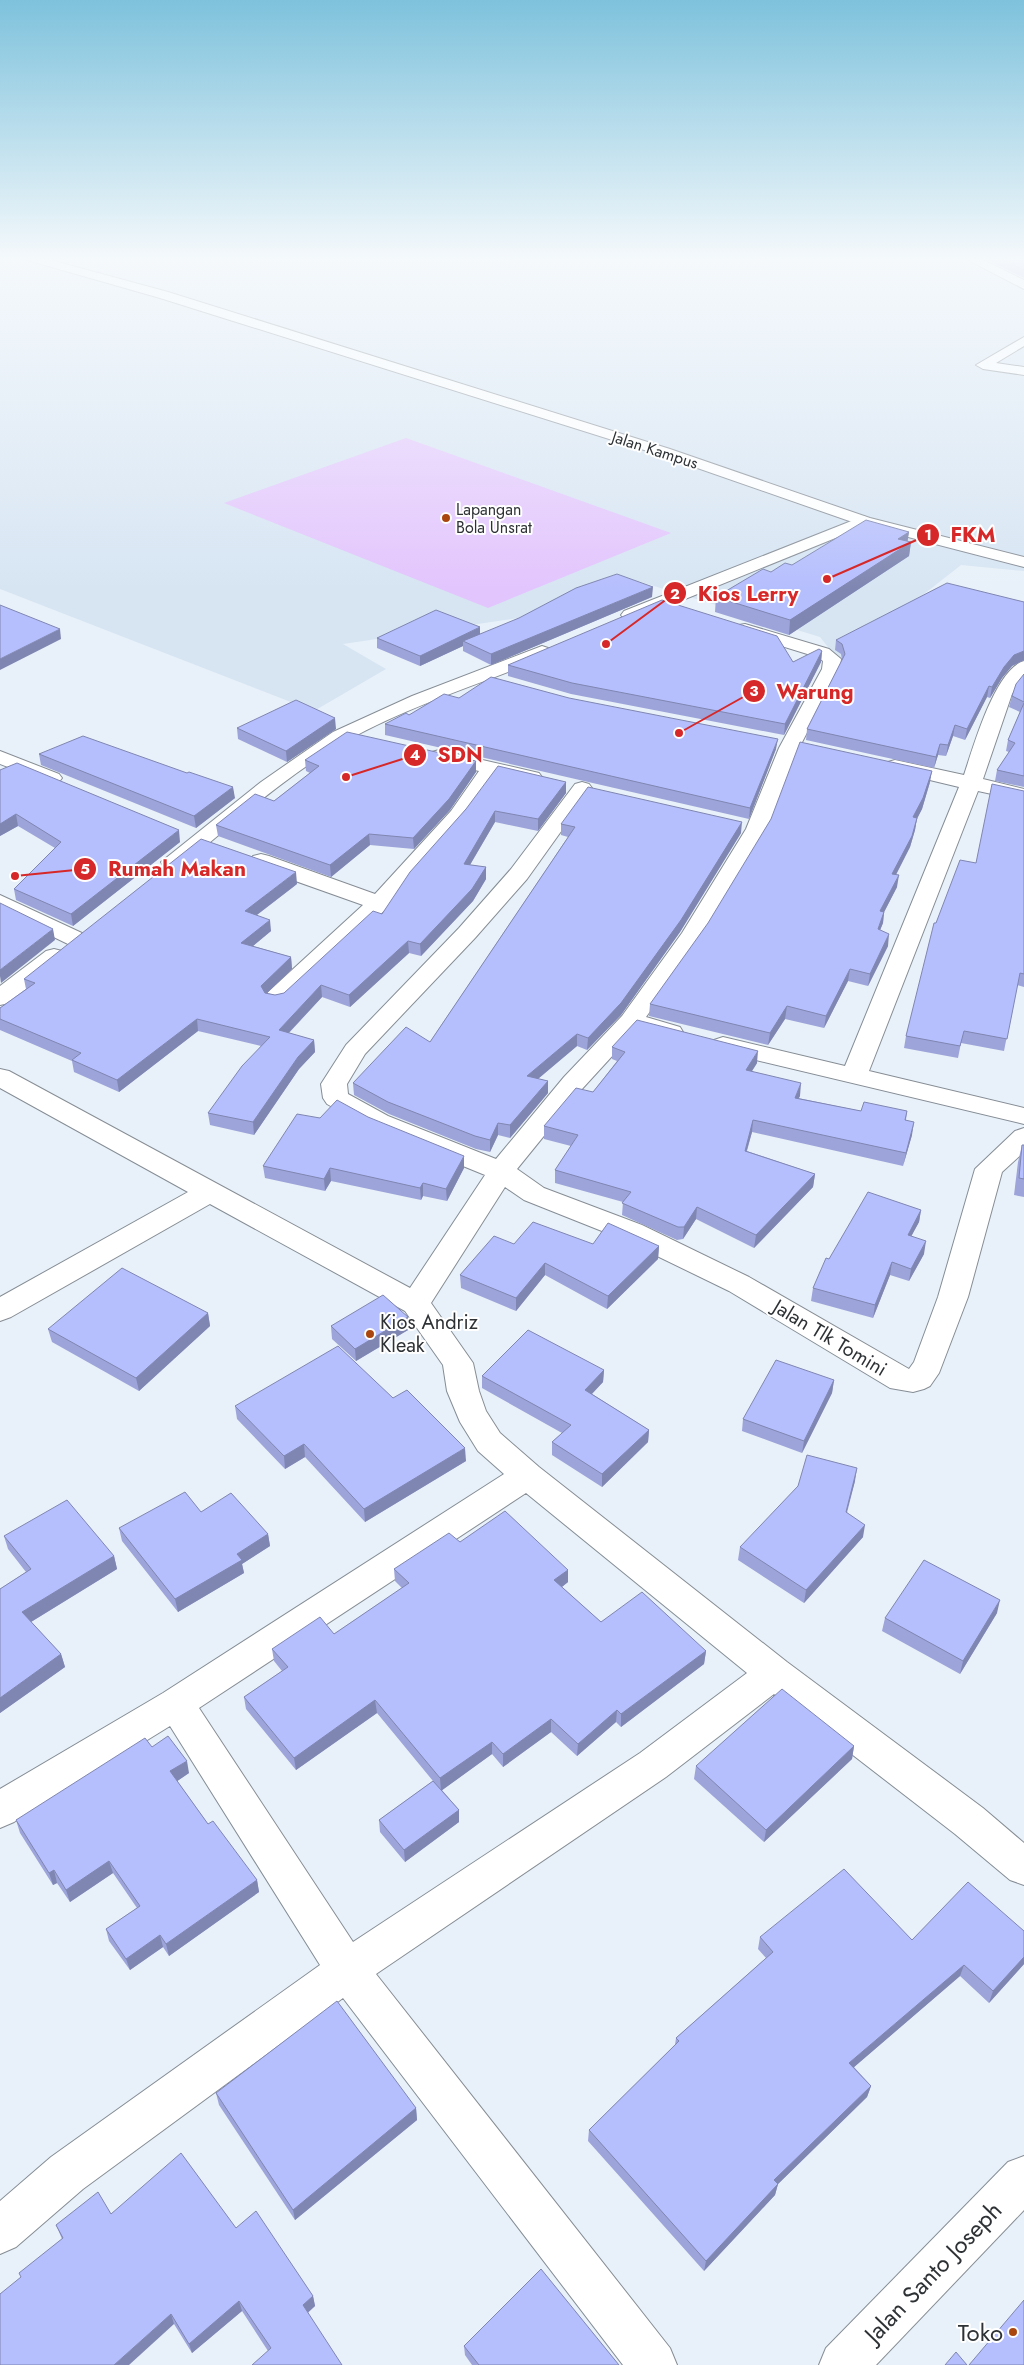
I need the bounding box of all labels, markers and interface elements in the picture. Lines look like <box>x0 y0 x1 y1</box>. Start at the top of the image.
street label: Jalan Kampus <box>607 425 701 475</box>
place label: Lapangan Bola Unsrat <box>456 498 532 539</box>
marker: Lapangan Bola Unsrat <box>440 512 452 524</box>
callout: FKM <box>916 517 1006 553</box>
text: FKM <box>950 520 996 550</box>
text: 1 <box>924 524 932 546</box>
callout: Kios Lerry <box>663 575 808 611</box>
text: Kios Lerry <box>698 579 799 609</box>
text: 2 <box>670 583 680 605</box>
callout: Warung <box>742 673 864 709</box>
text: Warung <box>776 677 854 707</box>
text: 3 <box>749 680 759 702</box>
callout: SDN <box>402 737 492 773</box>
text: SDN <box>437 740 483 770</box>
text: 4 <box>410 744 420 766</box>
callout: Rumah Makan <box>73 851 256 887</box>
text: Rumah Makan <box>108 854 246 884</box>
text: 5 <box>80 858 90 880</box>
street label: Jalan Tlk Tomini <box>765 1291 893 1384</box>
place label: Kios Andriz Kleak <box>380 1308 478 1360</box>
marker: Kios Andriz Kleak <box>364 1328 376 1340</box>
street label: Jalan Santo Joseph <box>854 2193 1010 2353</box>
place label: Toko <box>958 2315 1003 2350</box>
marker: Toko <box>1007 2326 1019 2338</box>

